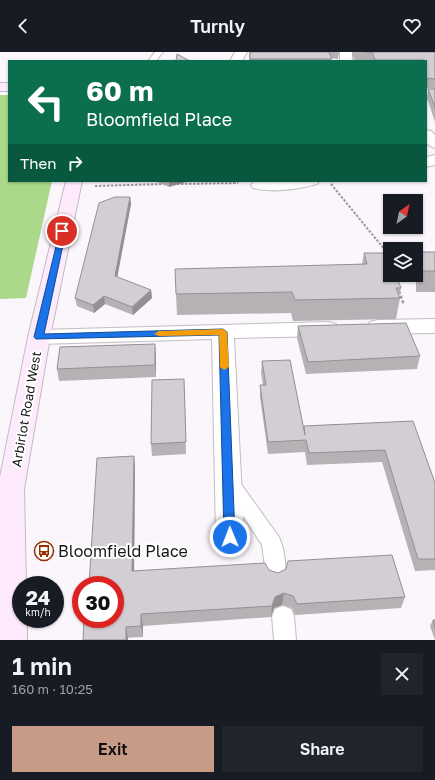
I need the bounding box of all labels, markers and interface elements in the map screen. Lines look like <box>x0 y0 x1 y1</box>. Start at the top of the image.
icon: back <box>12 15 34 37</box>
text: Turnly <box>190 15 245 37</box>
icon: heart <box>401 15 423 37</box>
text: 60 m <box>86 74 153 107</box>
icon: left <box>20 76 72 128</box>
text: Bloomfield Place <box>86 108 232 130</box>
icon: right <box>64 152 86 174</box>
text: Then <box>20 154 56 172</box>
north arrow <box>383 194 423 234</box>
map controls <box>383 194 423 282</box>
pin <box>45 214 79 248</box>
icon: arrive <box>51 220 73 242</box>
button: layers <box>383 242 423 282</box>
street label: Arbirlot Road West <box>8 350 44 468</box>
position arrow <box>209 516 251 558</box>
bus stop icon: Bloomfield Place <box>33 540 55 562</box>
place label: Bloomfield Place <box>58 541 188 561</box>
speed limit sign: 30 <box>72 576 124 628</box>
text: 24 <box>26 585 50 609</box>
text: km/h <box>25 606 51 618</box>
text: 1 min <box>12 651 72 680</box>
button: close <box>381 653 423 695</box>
text: 160 m · 10:25 <box>12 681 93 697</box>
button: Exit <box>12 726 214 772</box>
button: Share <box>222 726 423 772</box>

